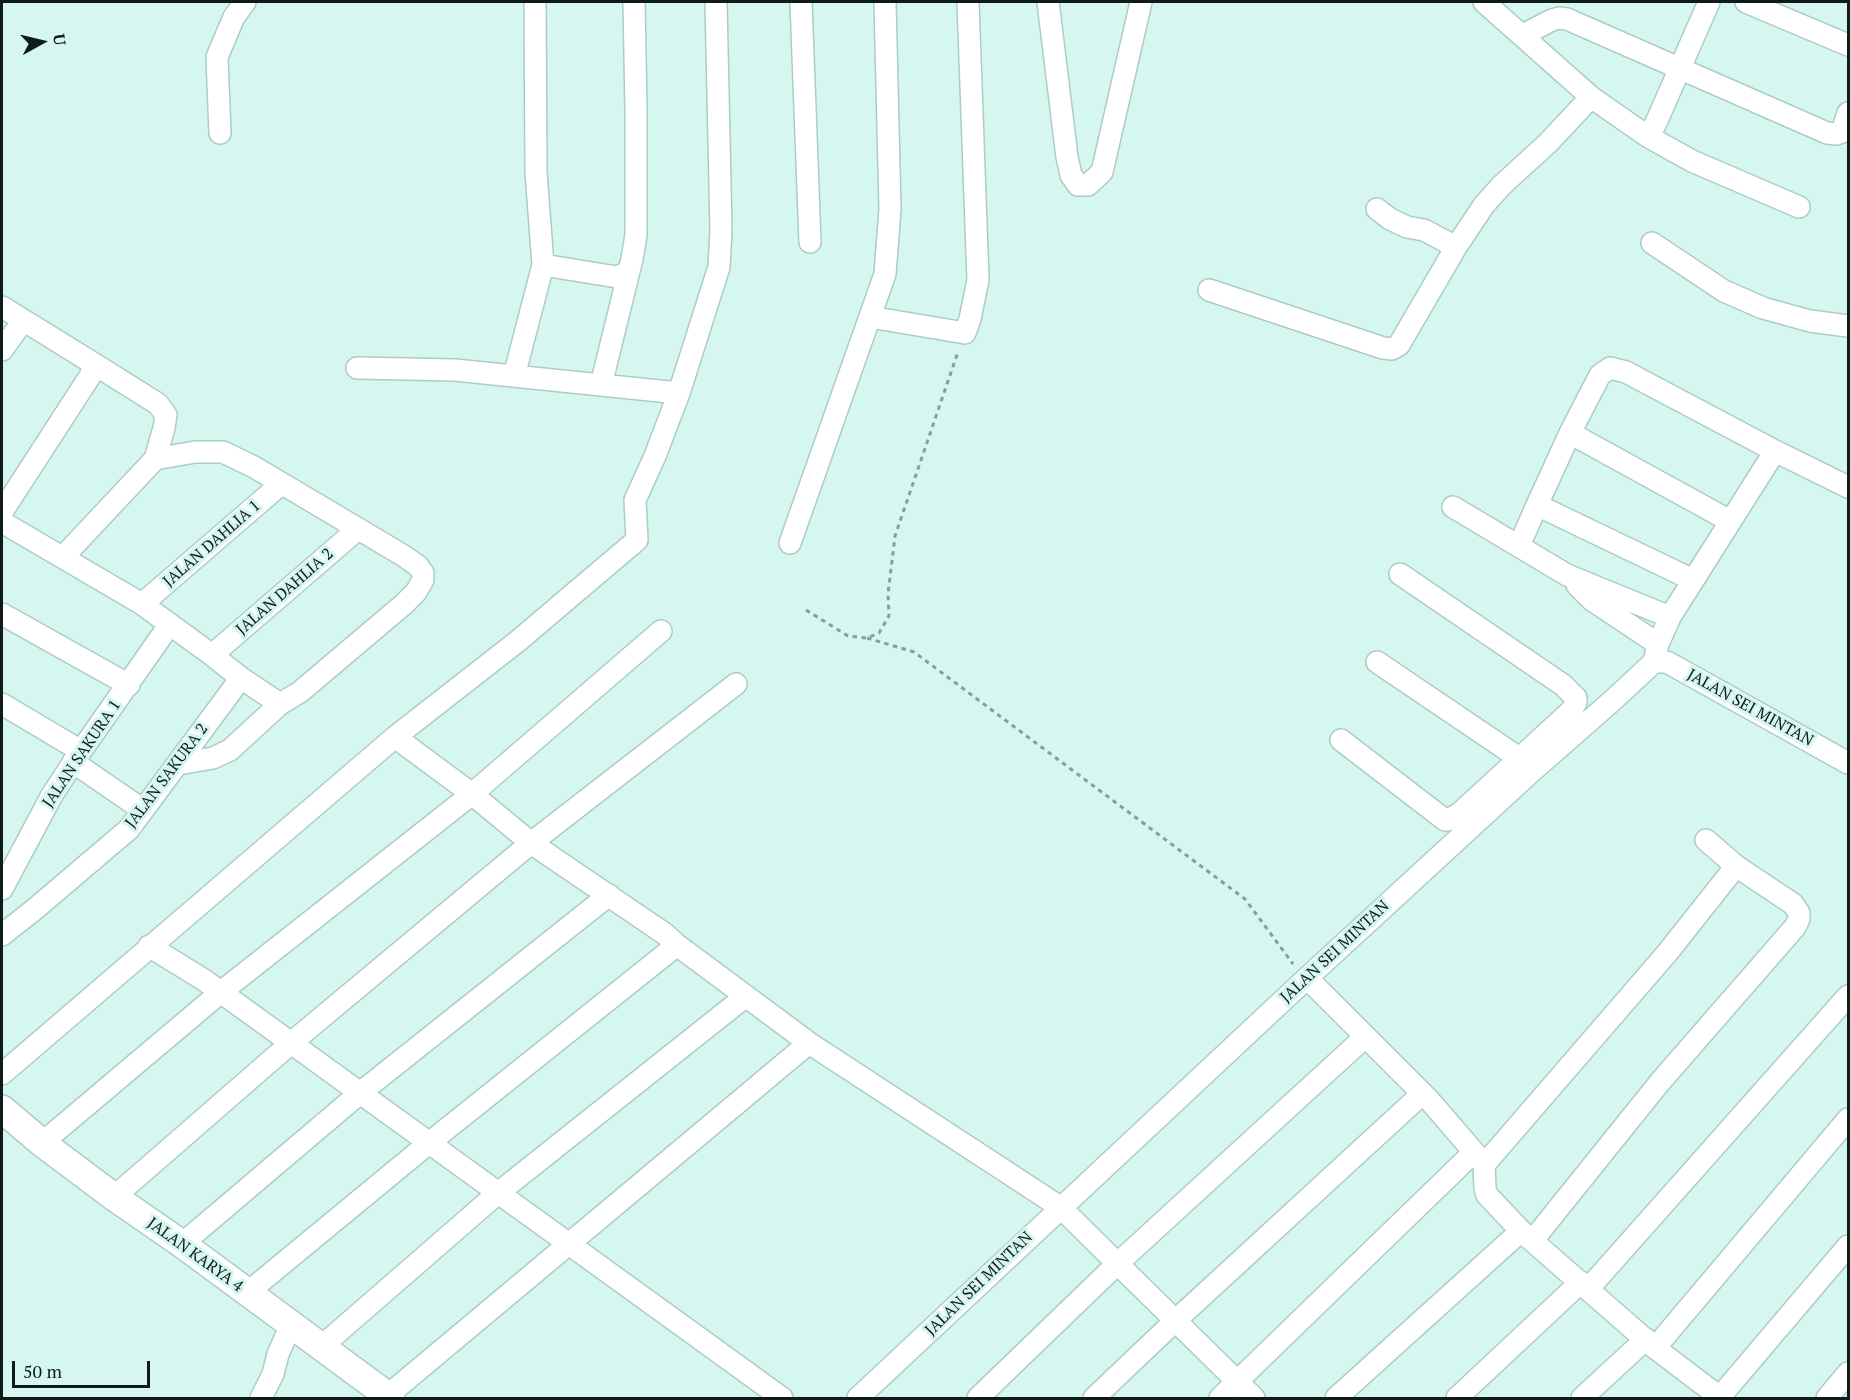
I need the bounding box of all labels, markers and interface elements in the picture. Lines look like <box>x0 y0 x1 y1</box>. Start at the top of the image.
north arrow <box>12 12 72 72</box>
text: U <box>48 32 72 47</box>
street label: JALAN DAHLIA 1 <box>159 497 265 591</box>
street label: JALAN DAHLIA 2 <box>232 545 338 639</box>
street label: JALAN SEI MINTAN <box>1683 665 1817 751</box>
street label: JALAN SAKURA 1 <box>39 696 125 812</box>
street label: JALAN SAKURA 2 <box>121 720 213 832</box>
street label: JALAN SEI MINTAN <box>1277 897 1393 1007</box>
street label: JALAN KARYA 4 <box>143 1214 247 1296</box>
street label: JALAN SEI MINTAN <box>921 1228 1037 1340</box>
scale bar <box>15 1349 153 1387</box>
text: 50 m <box>23 1359 62 1383</box>

